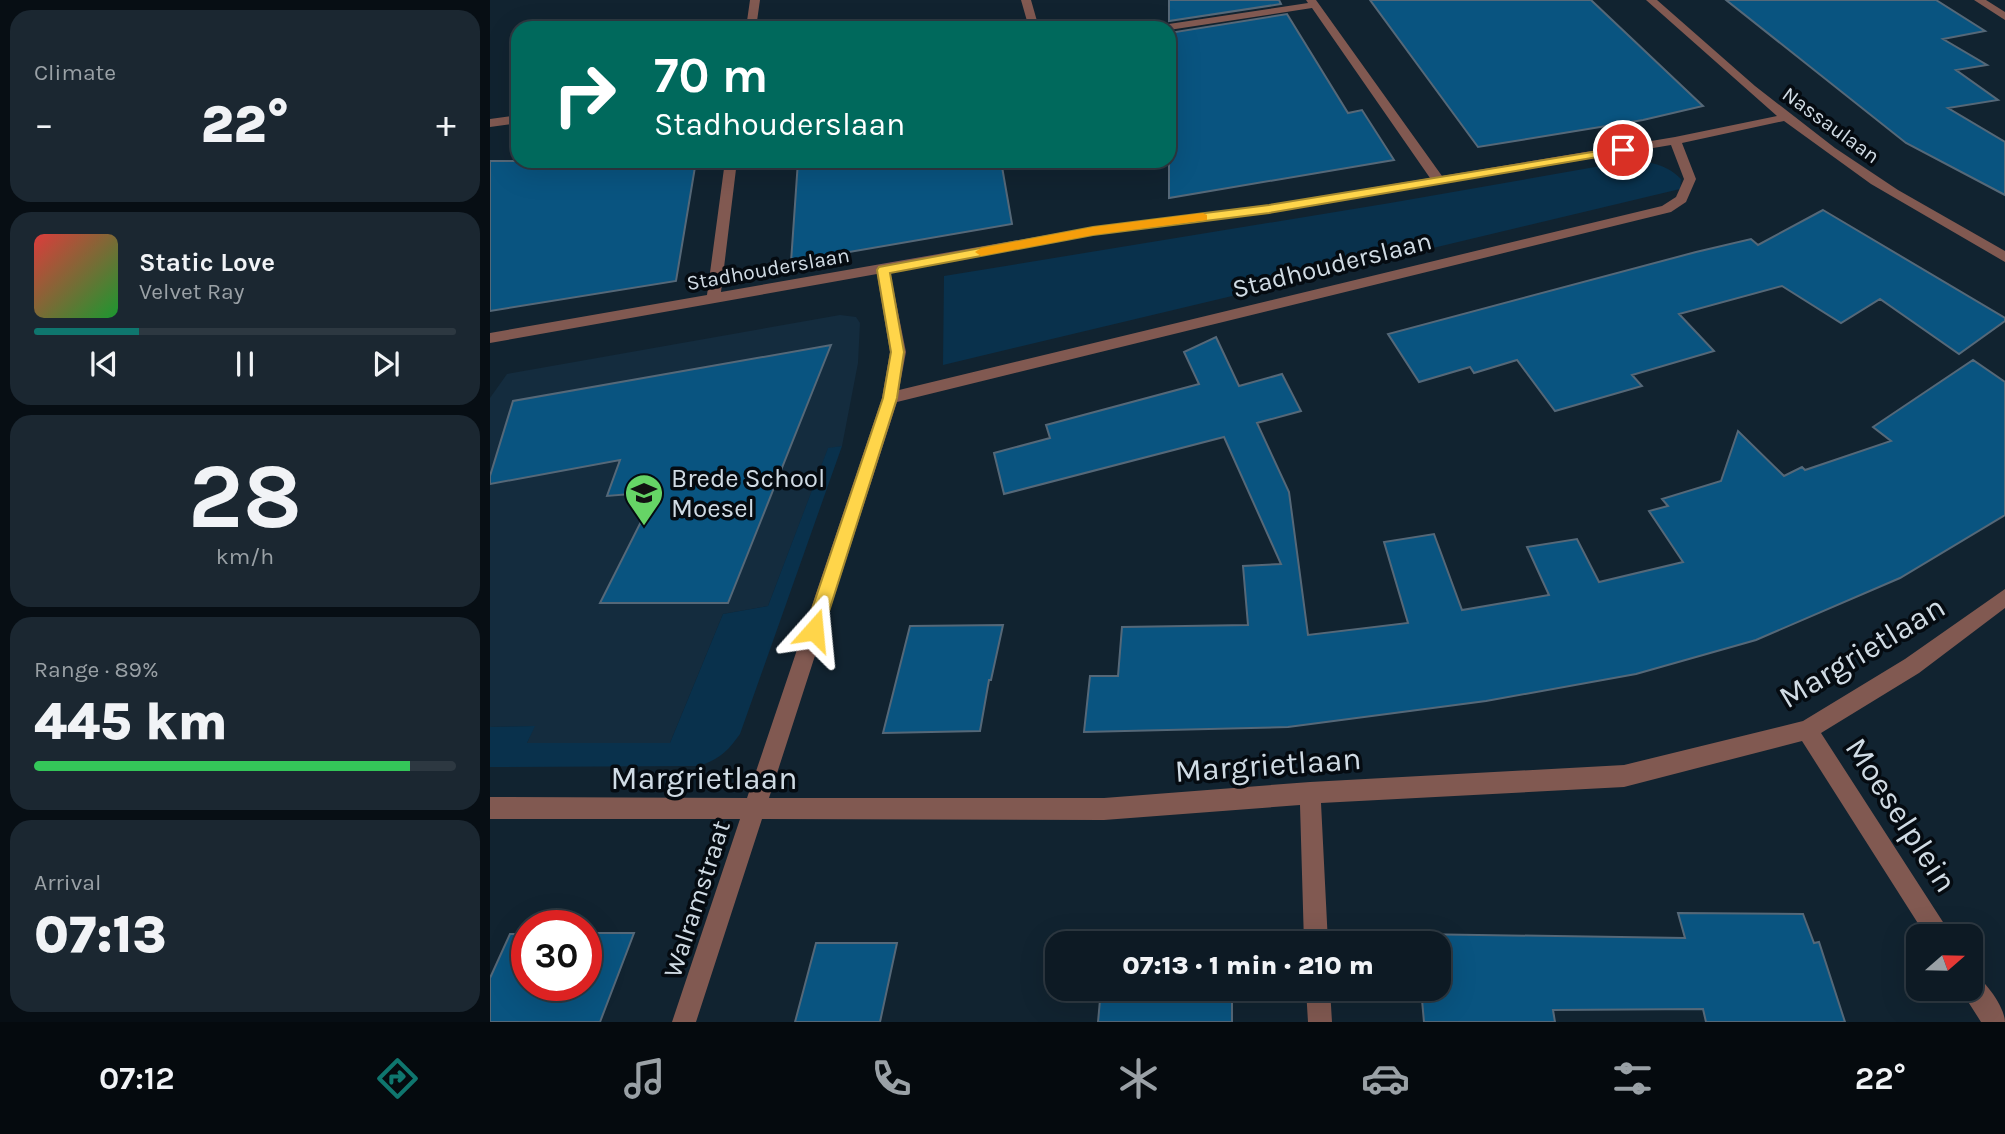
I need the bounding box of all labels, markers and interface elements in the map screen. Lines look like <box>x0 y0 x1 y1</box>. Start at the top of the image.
text: 70 m <box>654 47 768 104</box>
icon: right <box>539 49 630 140</box>
text: Climate <box>34 59 116 86</box>
street label: Nassaulaan <box>1778 82 1884 168</box>
text: 22° <box>201 94 289 155</box>
text: − <box>34 102 54 147</box>
text: + <box>436 102 456 147</box>
text: Stadhouderslaan <box>654 106 905 143</box>
pin <box>1593 120 1653 180</box>
icon: arrive <box>1604 131 1642 169</box>
street label: Stadhouderslaan <box>1229 225 1435 305</box>
street label: Stadhouderslaan <box>685 243 851 295</box>
text: Static Love <box>139 247 275 278</box>
text: Velvet Ray <box>139 278 244 305</box>
icon: previous <box>85 345 123 383</box>
icon: pause <box>226 345 264 383</box>
icon: next <box>367 345 405 383</box>
text: 28 <box>188 444 302 550</box>
place label: Brede School Moesel <box>671 463 825 524</box>
school or university icon: Brede School Moesel <box>623 472 665 527</box>
text: km/h <box>216 543 274 570</box>
street label: Margrietlaan <box>1772 588 1952 716</box>
position arrow <box>777 593 851 667</box>
text: Range · 89% <box>34 656 159 683</box>
text: 445 km <box>34 691 228 752</box>
street label: Moeselplein <box>1838 731 1964 899</box>
street label: Margrietlaan <box>1173 740 1363 790</box>
street label: Margrietlaan <box>611 760 797 797</box>
street label: Walramstraat <box>657 816 737 981</box>
text: Arrival <box>34 869 101 896</box>
text: 07:13 <box>34 904 167 965</box>
speed limit sign: 30 <box>511 910 602 1001</box>
north arrow <box>1906 924 1983 1001</box>
map controls <box>1906 924 1983 1001</box>
text: 07:13 · 1 min · 210 m <box>1122 950 1374 981</box>
icon: directions <box>373 1054 422 1103</box>
icon: music <box>620 1054 669 1103</box>
icon: phone <box>867 1054 916 1103</box>
icon: climate <box>1114 1054 1163 1103</box>
icon: car <box>1361 1054 1410 1103</box>
icon: filters <box>1608 1054 1657 1103</box>
text: 07:12 <box>99 1060 175 1097</box>
text: 22° <box>1855 1060 1906 1097</box>

